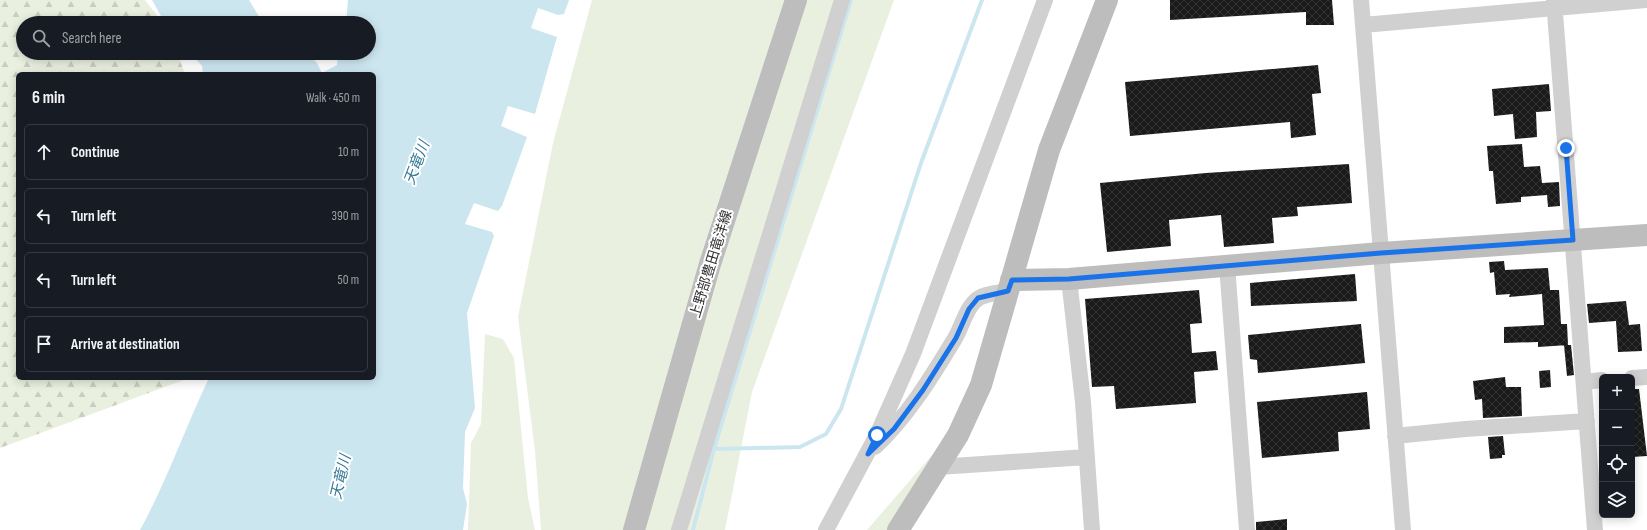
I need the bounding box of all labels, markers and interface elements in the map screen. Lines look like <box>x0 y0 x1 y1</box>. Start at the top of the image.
search box <box>16 16 376 60</box>
icon: search <box>30 27 52 49</box>
text: Search here <box>62 29 122 48</box>
text: 6 min <box>32 88 65 108</box>
text: Walk · 450 m <box>306 90 360 106</box>
water label: 天竜川 <box>400 137 435 187</box>
route end <box>1557 139 1575 157</box>
icon: ahead <box>33 141 55 163</box>
text: Continue <box>71 143 120 162</box>
text: 10 m <box>338 144 359 160</box>
icon: left <box>33 205 55 227</box>
text: Turn left <box>71 207 116 226</box>
text: 390 m <box>332 208 359 224</box>
street label: 上野部豊田竜洋線 <box>686 208 736 320</box>
icon: left <box>33 269 55 291</box>
text: Turn left <box>71 271 116 290</box>
text: 50 m <box>338 272 359 288</box>
icon: arrive <box>33 333 55 355</box>
text: Arrive at destination <box>71 335 180 354</box>
map controls <box>1599 374 1635 518</box>
button: + <box>1599 374 1635 410</box>
button: − <box>1599 410 1635 446</box>
route start <box>868 426 886 444</box>
button: locate <box>1599 446 1635 482</box>
water label: 天竜川 <box>327 451 356 501</box>
button: layers <box>1599 482 1635 518</box>

